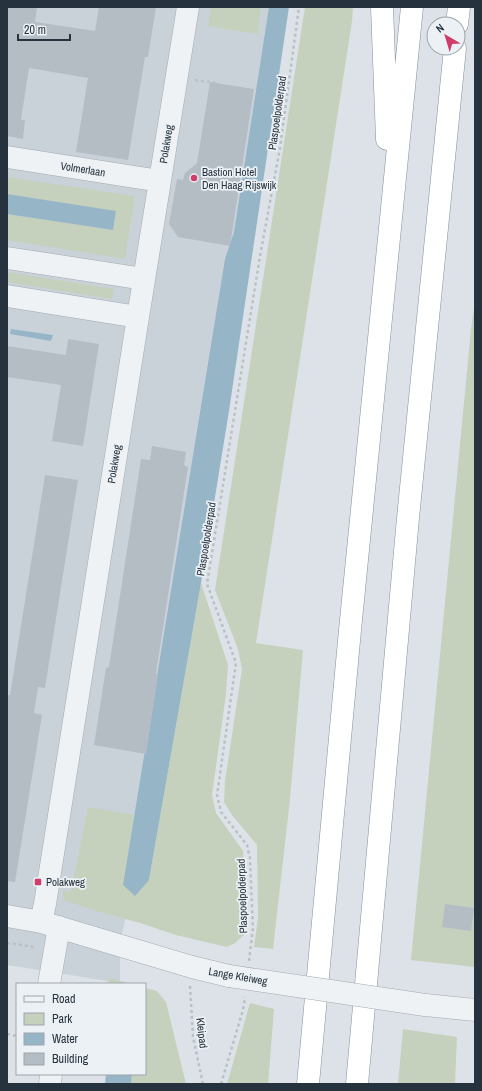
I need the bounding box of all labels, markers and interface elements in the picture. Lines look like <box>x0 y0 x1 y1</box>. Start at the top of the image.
scale bar <box>18 16 70 42</box>
north arrow <box>426 16 466 56</box>
text: N <box>433 21 447 36</box>
text: 20 m <box>24 22 46 38</box>
street label: Plaspoelpolderpad <box>265 75 289 151</box>
street label: Polakweg <box>156 124 176 164</box>
street label: Volmerlaan <box>60 159 106 179</box>
place label: Bastion Hotel Den Haag Rijswijk <box>202 165 277 192</box>
marker: Bastion Hotel Den Haag Rijswijk <box>189 173 199 183</box>
street label: Polakweg <box>104 444 124 484</box>
street label: Plaspoelpolderpad <box>193 501 219 577</box>
street label: Plaspoelpolderpad <box>234 858 250 934</box>
place label: Polakweg <box>46 875 85 889</box>
marker: Polakweg <box>33 877 43 887</box>
street label: Lange Kleiweg <box>207 964 269 988</box>
legend <box>16 983 146 1075</box>
text: Road <box>52 991 76 1007</box>
text: Park <box>52 1011 72 1027</box>
street label: Kleipad <box>193 1017 211 1049</box>
text: Water <box>52 1031 79 1047</box>
text: Building <box>52 1051 89 1067</box>

